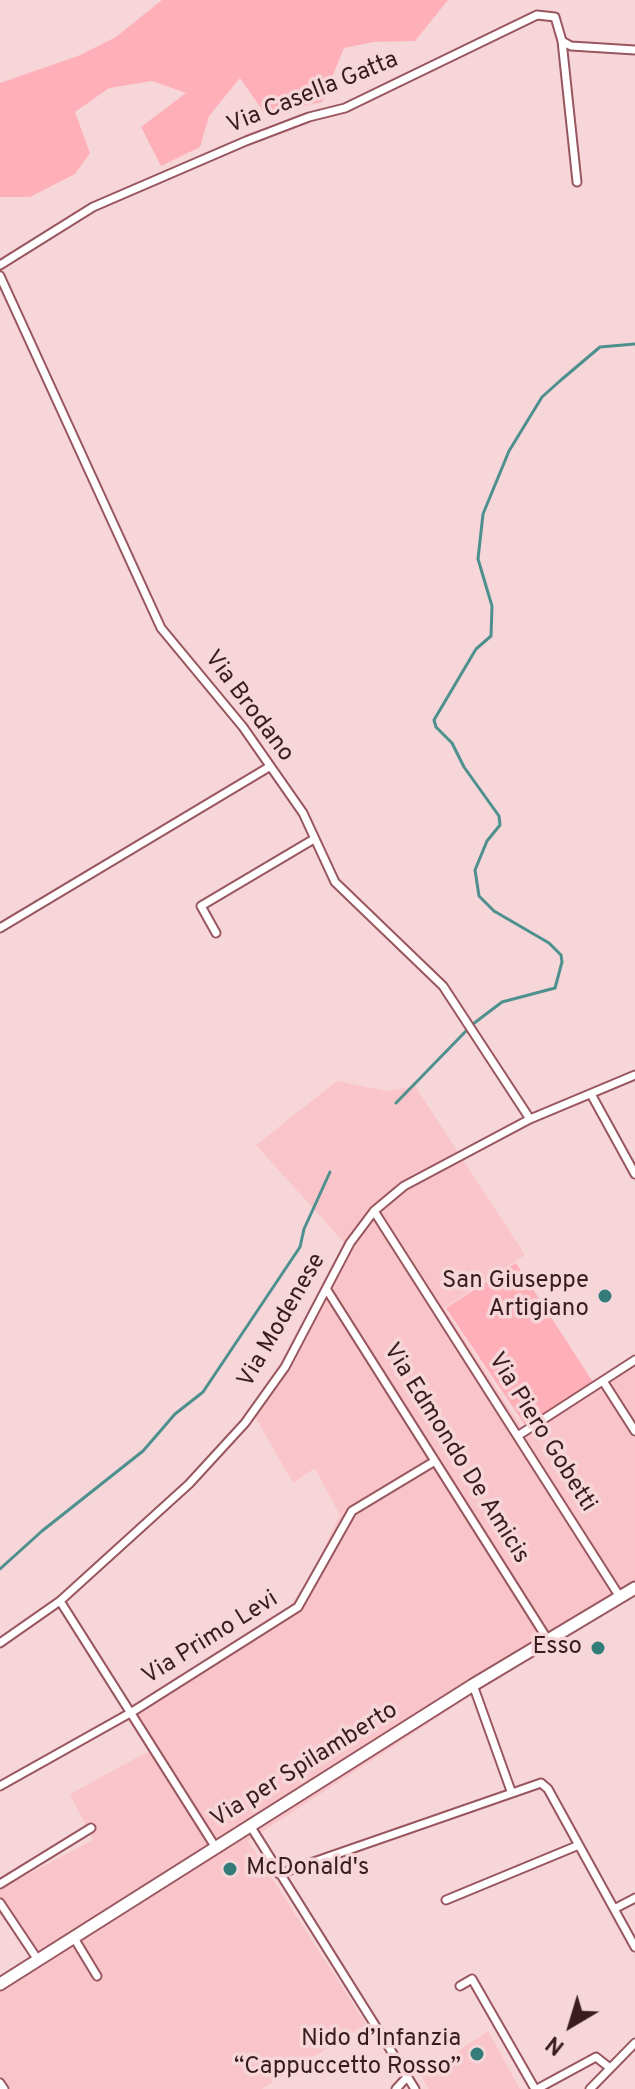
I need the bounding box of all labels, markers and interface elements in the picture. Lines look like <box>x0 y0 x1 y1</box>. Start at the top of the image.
street label: Via Casella Gatta <box>223 47 403 141</box>
street label: Via Brodano <box>197 646 299 768</box>
street label: Via Modenese <box>233 1249 333 1393</box>
place label: San Giuseppe Artigiano <box>442 1268 589 1324</box>
marker: San Giuseppe Artigiano <box>596 1287 614 1305</box>
street label: Via Edmondo De Amicis <box>375 1339 535 1569</box>
street label: Via Piero Gobetti <box>481 1348 601 1518</box>
street label: Via Primo Levi <box>138 1586 284 1692</box>
place label: Esso <box>532 1634 582 1662</box>
marker: Esso <box>589 1639 607 1657</box>
street label: Via per Spilamberto <box>206 1697 404 1835</box>
place label: McDonald's <box>246 1855 369 1883</box>
marker: McDonald's <box>221 1860 239 1878</box>
north arrow <box>531 1985 611 2065</box>
place label: Nido d’Infanzia “Cappuccetto Rosso” <box>234 2026 461 2082</box>
text: N <box>541 2029 570 2060</box>
marker: Nido d’Infanzia “Cappuccetto Rosso” <box>468 2045 486 2063</box>

